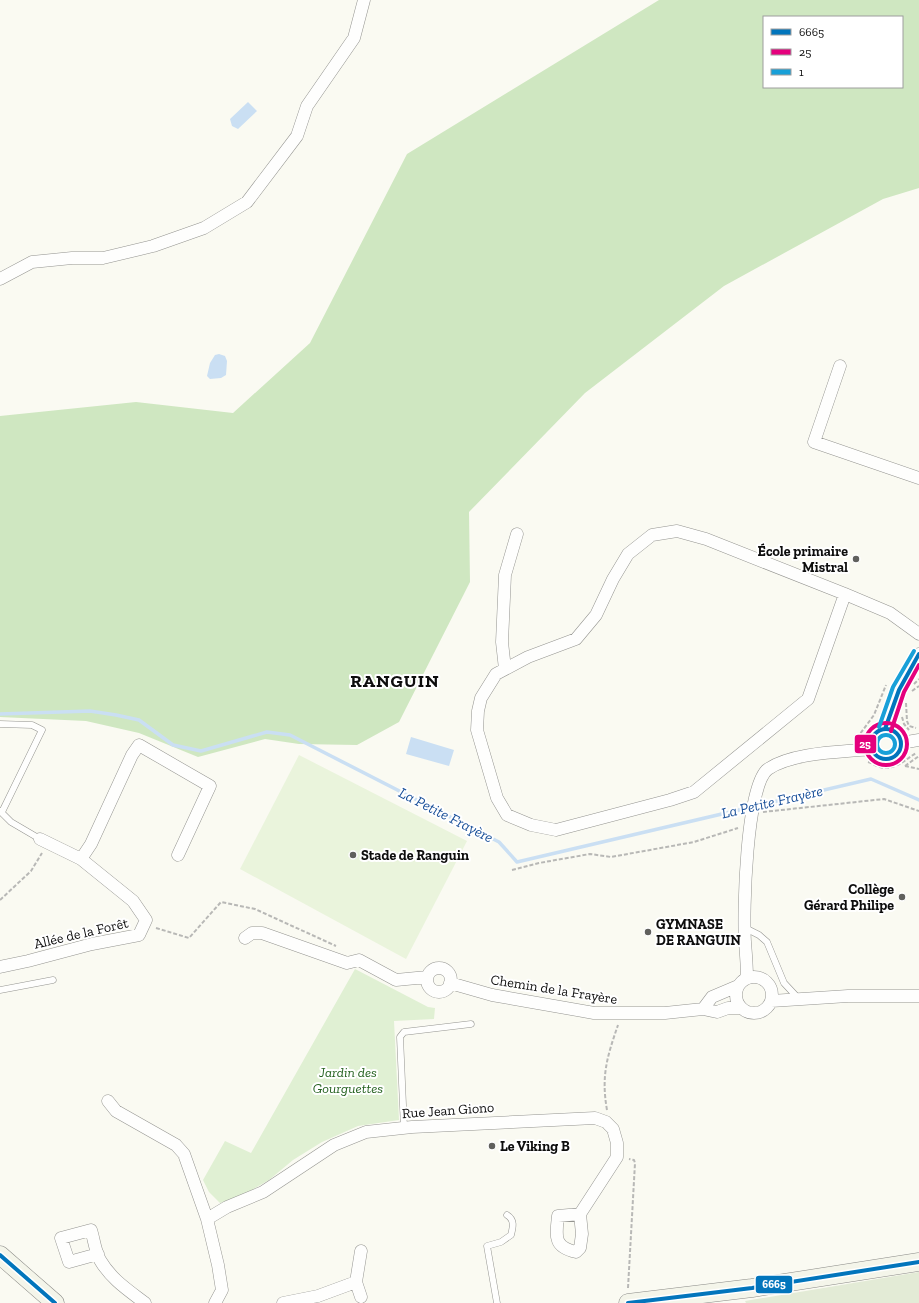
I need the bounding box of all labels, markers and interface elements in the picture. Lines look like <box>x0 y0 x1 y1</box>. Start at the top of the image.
legend <box>763 16 903 88</box>
text: 6665 <box>799 25 824 39</box>
text: 25 <box>799 45 811 59</box>
text: 1 <box>799 65 804 79</box>
place label: École primaire Mistral <box>758 543 848 576</box>
marker: École primaire Mistral <box>851 554 861 564</box>
district label: RANGUIN <box>350 670 440 692</box>
line badge: 25 <box>854 734 877 754</box>
text: 25 <box>859 738 871 751</box>
water label: La Petite Frayère <box>720 782 824 822</box>
water label: La Petite Frayère <box>396 783 496 847</box>
place label: Stade de Ranguin <box>361 847 470 864</box>
marker: Stade de Ranguin <box>348 850 358 860</box>
place label: Collège Gérard Philipe <box>804 881 894 914</box>
marker: Collège Gérard Philipe <box>897 892 907 902</box>
street label: Allée de la Forêt <box>32 914 131 953</box>
place label: GYMNASE DE RANGUIN <box>656 916 741 949</box>
marker: GYMNASE DE RANGUIN <box>643 927 653 937</box>
street label: Chemin de la Frayère <box>489 971 619 1008</box>
park label: Jardin des Gourguettes <box>313 1064 383 1097</box>
street label: Rue Jean Giono <box>401 1099 495 1122</box>
place label: Le Viking B <box>500 1138 570 1155</box>
marker: Le Viking B <box>487 1141 497 1151</box>
line badge: 6665 <box>755 1275 793 1294</box>
text: 6665 <box>762 1278 786 1291</box>

